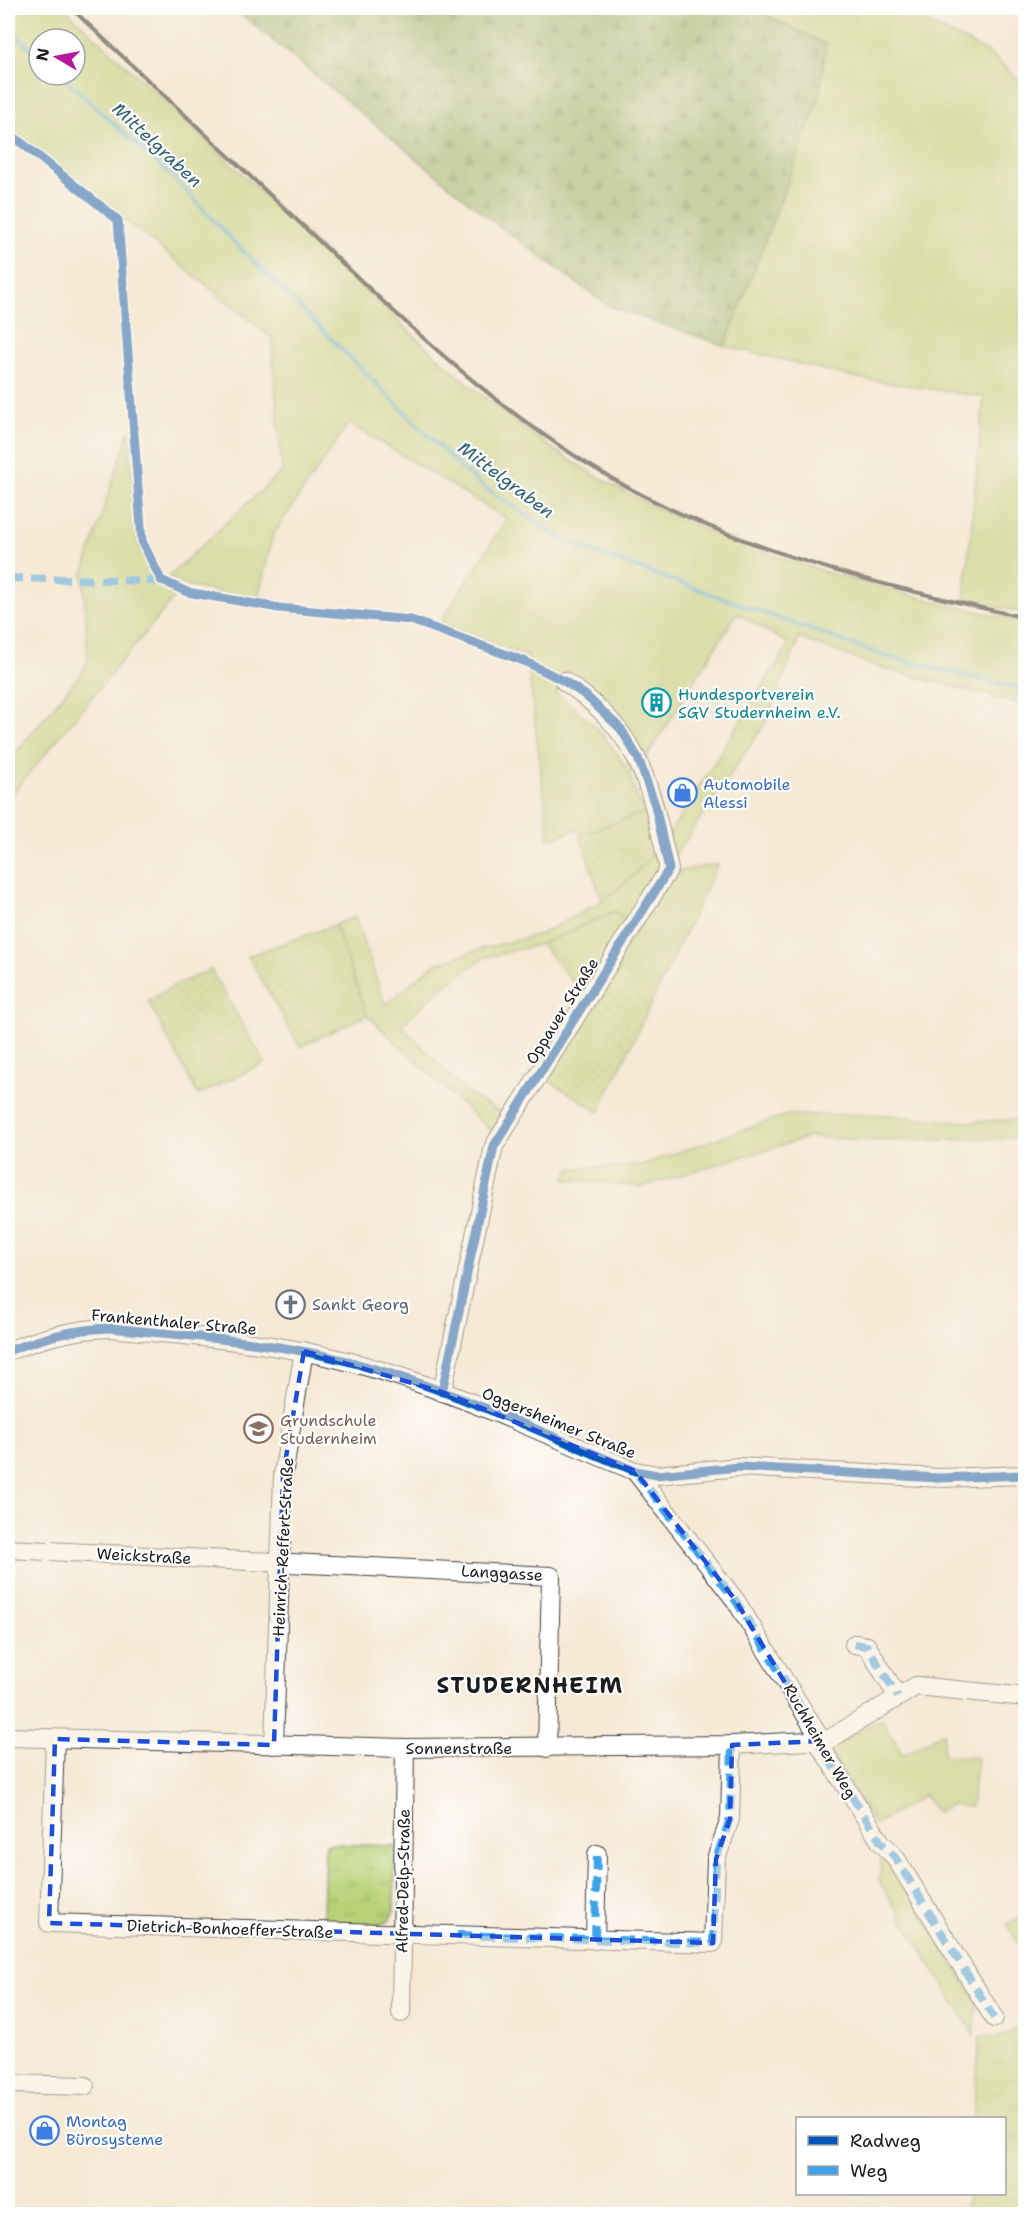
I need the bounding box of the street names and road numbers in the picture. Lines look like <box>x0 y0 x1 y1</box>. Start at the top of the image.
street label: Oppauer Straße <box>521 954 603 1068</box>
street label: Frankenthaler Straße <box>90 1304 258 1340</box>
street label: Oggersheimer Straße <box>479 1382 639 1464</box>
street label: Heinrich-Reffert-Straße <box>268 1457 298 1637</box>
street label: Weickstraße <box>96 1543 192 1569</box>
street label: Langgasse <box>461 1560 543 1586</box>
street label: Ruchheimer Weg <box>779 1680 861 1802</box>
street label: Sonnenstraße <box>406 1738 512 1759</box>
street label: Alfred-Delp-Straße <box>391 1809 415 1953</box>
street label: Dietrich-Bonhoeffer-Straße <box>126 1915 334 1943</box>

